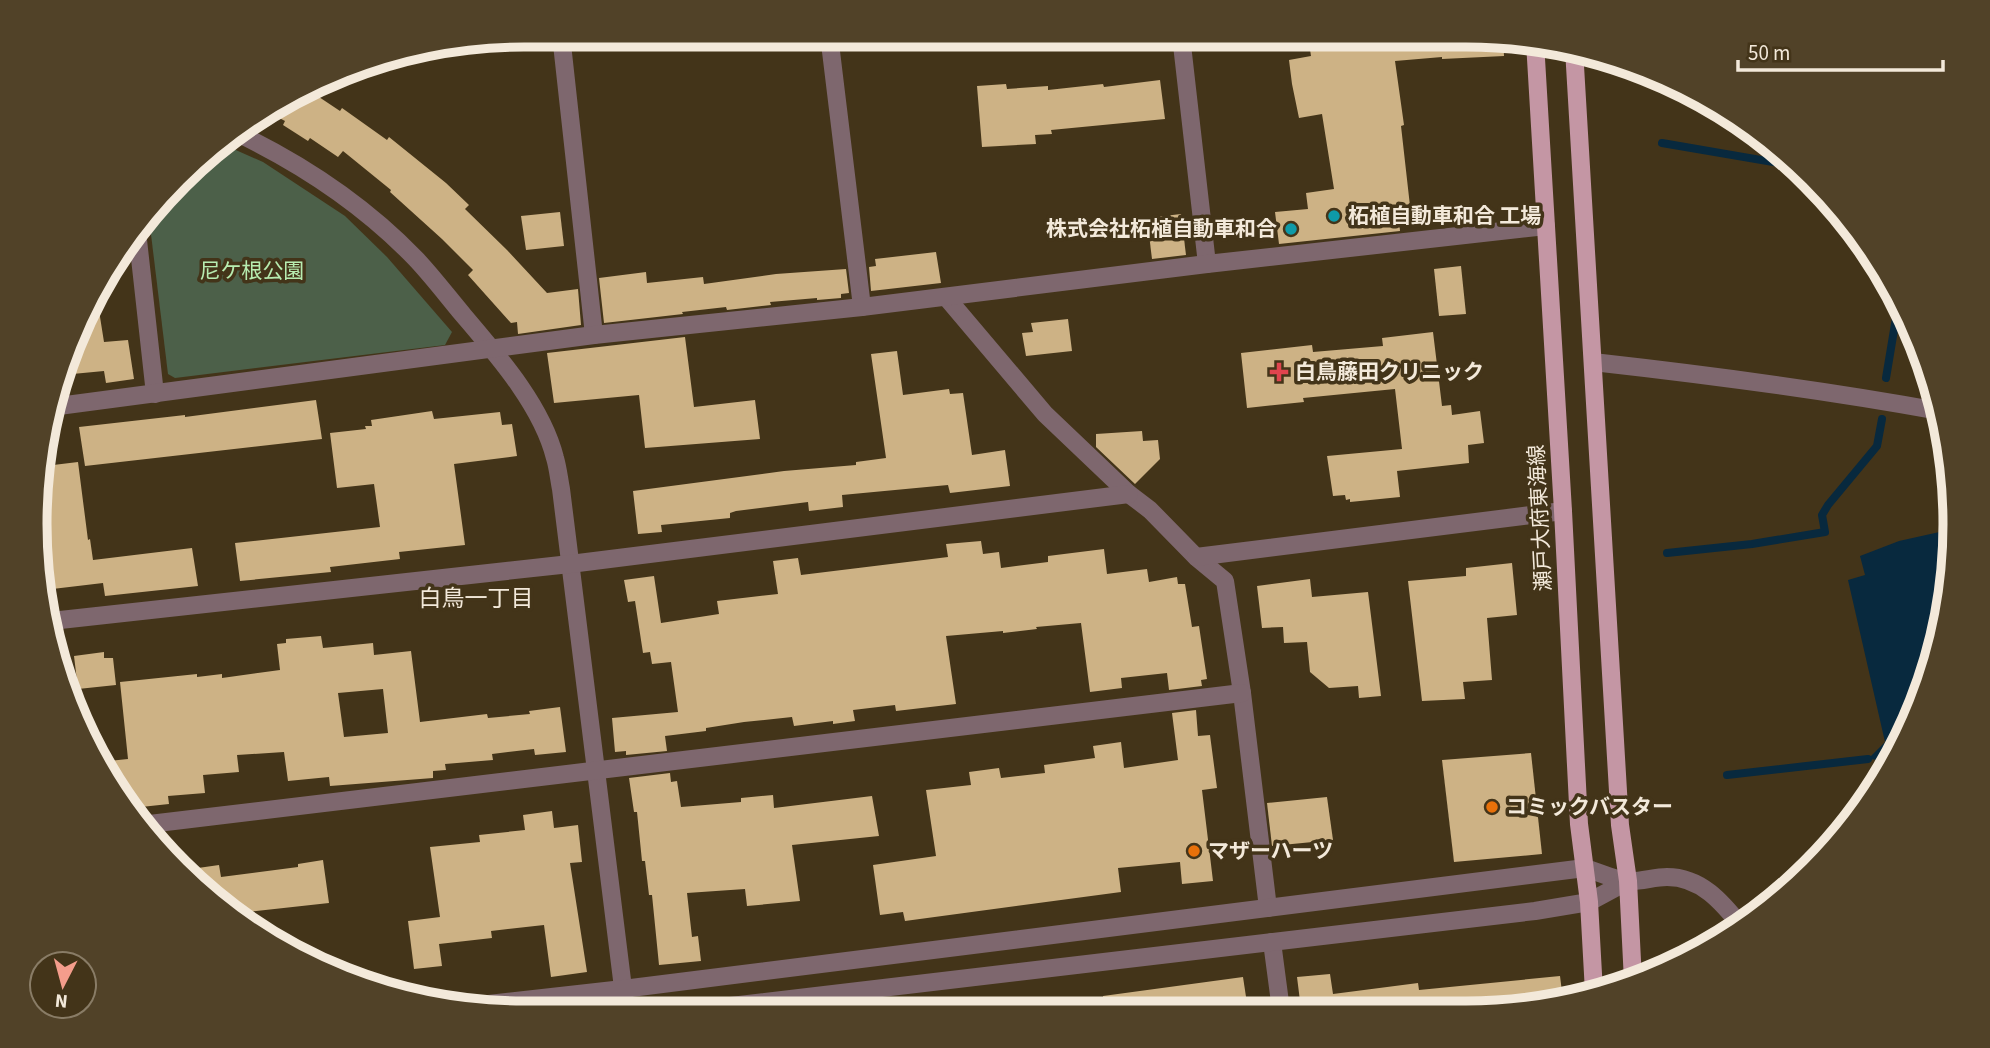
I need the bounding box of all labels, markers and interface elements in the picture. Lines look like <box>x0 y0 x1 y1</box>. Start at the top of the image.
scale bar <box>1738 28 1943 72</box>
text: 50 m <box>1748 38 1790 68</box>
place label: 柘植自動車和合 工場 <box>1348 201 1541 231</box>
marker: 柘植自動車和合 工場 <box>1326 208 1342 224</box>
place label: 株式会社柘植自動車和合 <box>1046 214 1277 244</box>
marker: 株式会社柘植自動車和合 <box>1283 221 1299 237</box>
park label: 尼ケ根公園 <box>200 256 305 286</box>
place label: 白鳥藤田クリニック <box>1295 357 1484 387</box>
marker: 白鳥藤田クリニック <box>1269 362 1289 382</box>
street label: 瀬戸大府東海線 <box>1521 444 1559 592</box>
district label: 白鳥一丁目 <box>419 582 534 615</box>
place label: コミックバスター <box>1506 792 1673 822</box>
marker: コミックバスター <box>1484 799 1500 815</box>
place label: マザーハーツ <box>1208 836 1333 866</box>
marker: マザーハーツ <box>1186 843 1202 859</box>
north arrow <box>28 950 98 1020</box>
text: N <box>54 986 69 1015</box>

